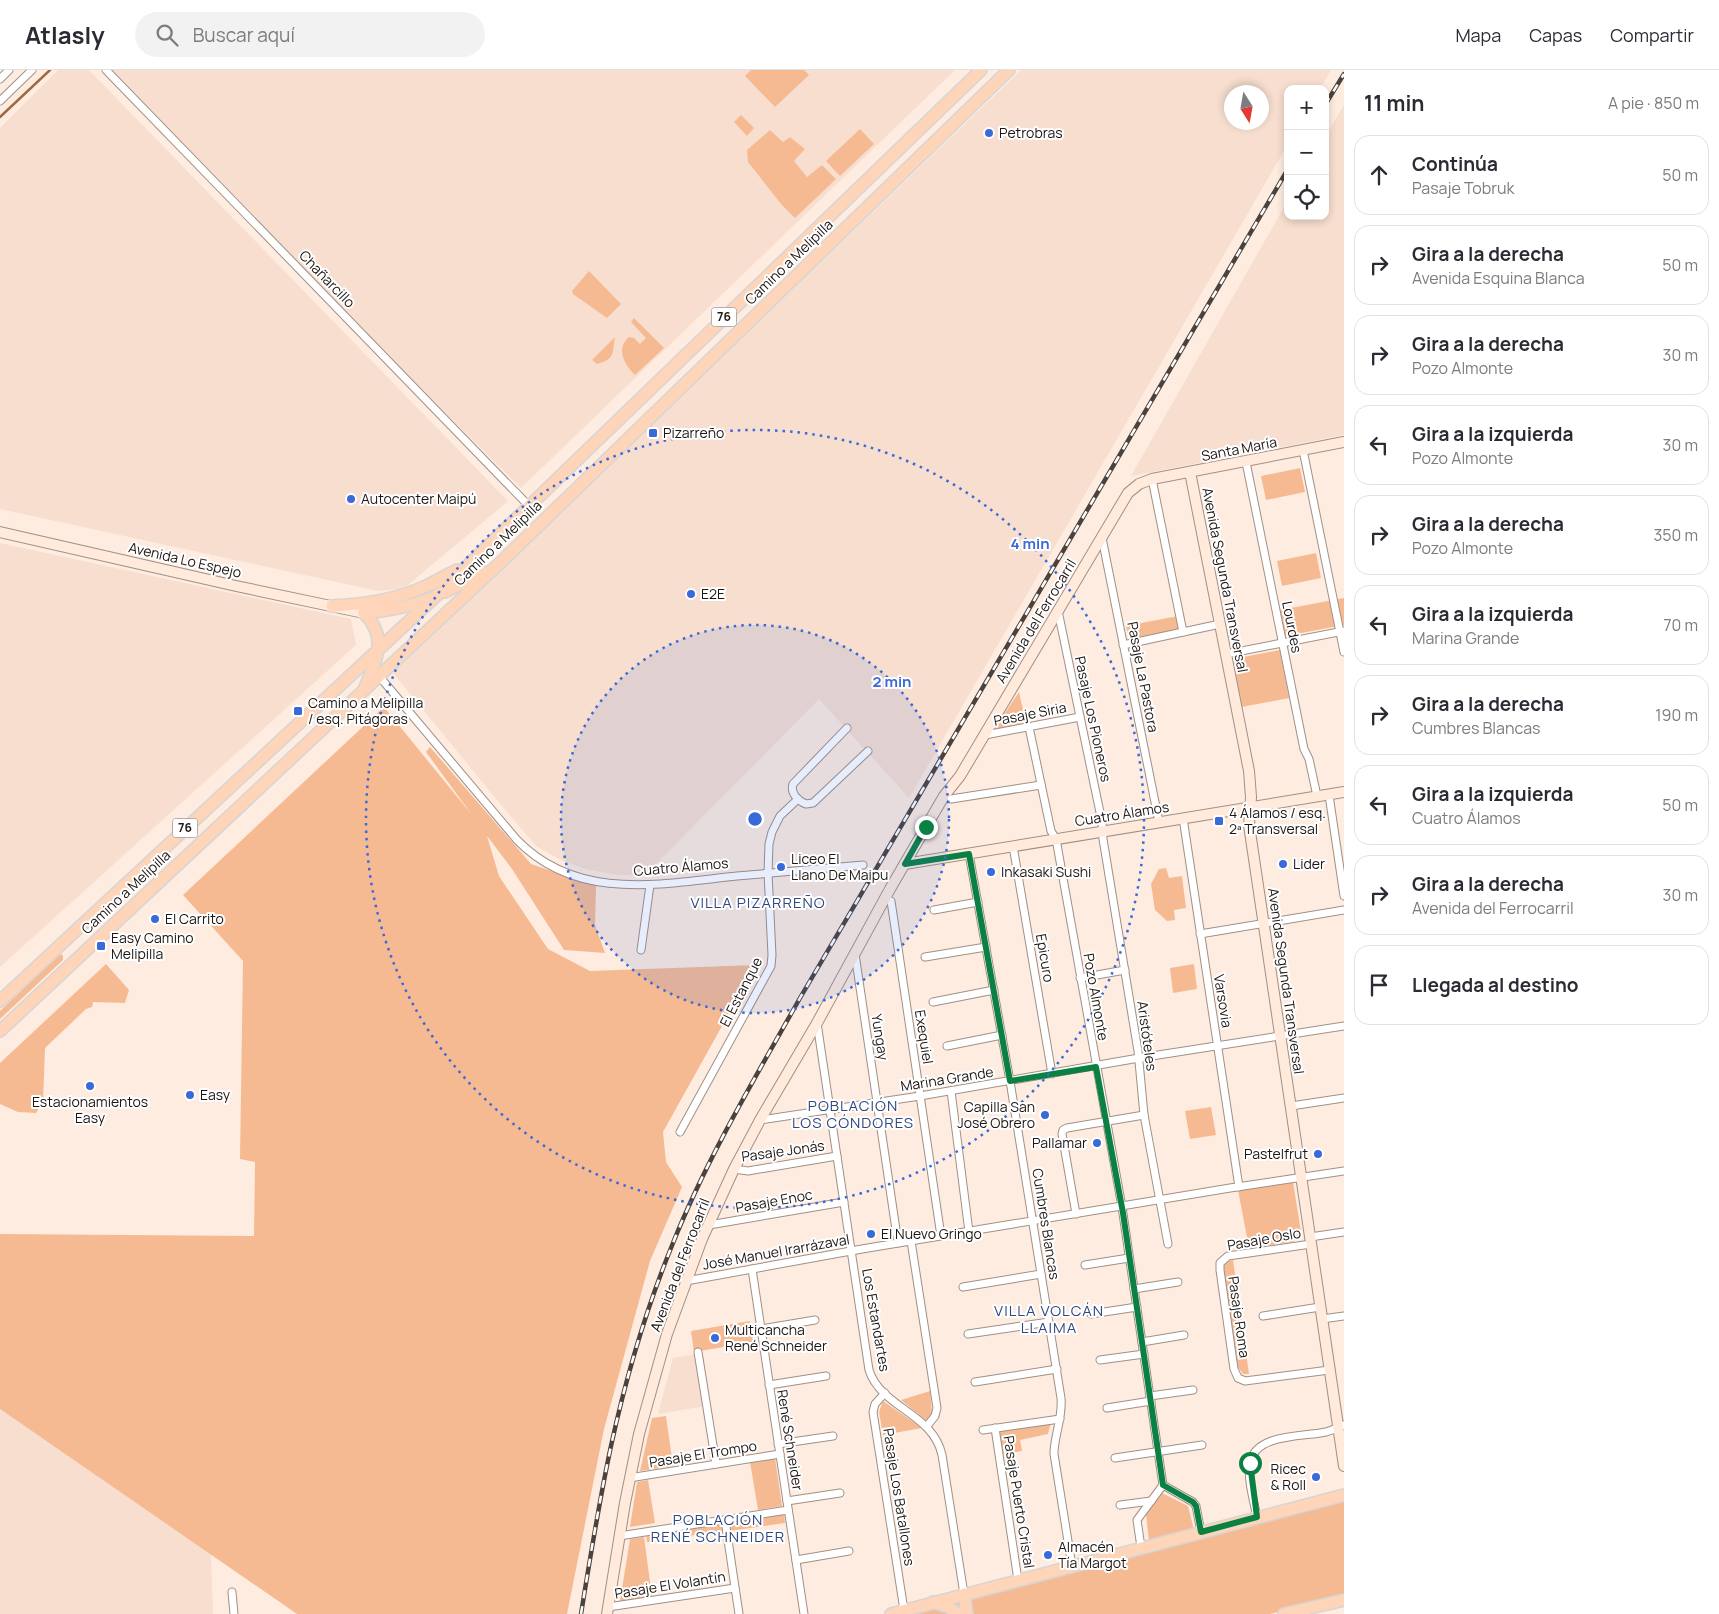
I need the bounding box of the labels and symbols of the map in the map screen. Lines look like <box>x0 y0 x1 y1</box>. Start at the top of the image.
north arrow <box>1224 85 1269 130</box>
place label: Petrobras <box>999 123 1063 142</box>
marker: Petrobras <box>983 127 995 139</box>
street label: Camino a Melipilla <box>741 215 837 308</box>
street label: Chañarcillo <box>295 246 359 311</box>
road number: 76 <box>712 308 736 326</box>
place label: Pizarreño <box>663 423 724 442</box>
marker: Pizarreño <box>647 427 659 439</box>
street label: Santa María <box>1200 432 1278 465</box>
street label: Avenida Segunda Transversal <box>1198 486 1253 674</box>
place label: Autocenter Maipú <box>361 489 476 508</box>
marker: Autocenter Maipú <box>345 493 357 505</box>
street label: Camino a Melipilla <box>450 496 546 589</box>
text: 4 min <box>1010 533 1050 554</box>
street label: Avenida Lo Espejo <box>127 537 243 582</box>
street label: Avenida del Ferrocarril <box>991 555 1080 686</box>
place label: E2E <box>701 584 725 603</box>
marker: E2E <box>685 588 697 600</box>
street label: Lourdes <box>1278 599 1307 654</box>
street label: Pasaje La Pastora <box>1123 620 1164 734</box>
street label: Pasaje Los Pioneros <box>1071 654 1116 783</box>
text: 2 min <box>872 671 912 692</box>
place label: Camino a Melipilla / esq. Pitágoras <box>308 693 423 728</box>
street label: Pasaje Siria <box>992 697 1068 730</box>
marker: Camino a Melipilla / esq. Pitágoras <box>292 705 304 717</box>
street label: Cuatro Álamos <box>1074 797 1170 830</box>
place label: 4 Álamos / esq. 2ª Transversal <box>1229 803 1326 838</box>
centre of rings <box>746 810 764 828</box>
marker: 4 Álamos / esq. 2ª Transversal <box>1213 815 1225 827</box>
route end <box>915 816 938 839</box>
road number: 76 <box>172 818 198 838</box>
street label: Camino a Melipilla <box>77 845 174 938</box>
place label: Liceo El Llano De Maipu <box>791 849 888 884</box>
street label: Cuatro Álamos <box>633 853 729 880</box>
place label: Lider <box>1293 854 1325 873</box>
marker: Lider <box>1277 858 1289 870</box>
marker: Liceo El Llano De Maipu <box>775 861 787 873</box>
place label: Inkasaki Sushi <box>1001 862 1091 881</box>
marker: Inkasaki Sushi <box>985 866 997 878</box>
street label: Avenida Segunda Transversal <box>1264 887 1309 1075</box>
district label: VILLA PIZARREÑO <box>690 892 826 913</box>
place label: El Carrito <box>165 909 224 928</box>
marker: El Carrito <box>149 913 161 925</box>
place label: Easy Camino Melipilla <box>111 928 194 963</box>
street label: Epicuro <box>1032 932 1059 984</box>
marker: Easy Camino Melipilla <box>95 940 107 952</box>
street label: Pozo Almonte <box>1079 952 1114 1042</box>
street label: El Estanque <box>715 954 766 1030</box>
street label: Varsovia <box>1210 973 1237 1029</box>
street label: Aristóteles <box>1133 1000 1162 1072</box>
street label: Exequiel <box>911 1008 938 1065</box>
street label: Yungay <box>867 1012 894 1062</box>
street label: Marina Grande <box>899 1062 995 1095</box>
marker: Estacionamientos Easy <box>84 1080 96 1092</box>
place label: Easy <box>200 1085 231 1104</box>
marker: Easy <box>184 1089 196 1101</box>
place label: Estacionamientos Easy <box>32 1092 148 1127</box>
district label: POBLACIÓN LOS CÓNDORES <box>792 1095 914 1133</box>
place label: Capilla San José Obrero <box>957 1097 1035 1132</box>
marker: Capilla San José Obrero <box>1039 1109 1051 1121</box>
place label: Pallamar <box>1032 1133 1087 1152</box>
street label: Pasaje Jonás <box>740 1135 826 1166</box>
marker: Pallamar <box>1091 1137 1103 1149</box>
place label: Pastelfrut <box>1244 1144 1308 1163</box>
marker: Pastelfrut <box>1312 1148 1324 1160</box>
street label: Cumbres Blancas <box>1028 1167 1065 1281</box>
street label: Pasaje Enoc <box>734 1184 814 1217</box>
street label: Avenida del Ferrocarril <box>645 1195 714 1334</box>
street label: Pasaje Oslo <box>1226 1223 1302 1254</box>
place label: El Nuevo Gringo <box>881 1224 982 1243</box>
marker: El Nuevo Gringo <box>865 1228 877 1240</box>
street label: José Manuel Irarrázaval <box>701 1229 851 1274</box>
street label: Los Estandartes <box>858 1267 895 1373</box>
street label: Pasaje Roma <box>1224 1275 1255 1359</box>
district label: VILLA VOLCÁN LLAIMA <box>994 1300 1104 1338</box>
place label: Multicancha René Schneider <box>725 1320 827 1355</box>
marker: Multicancha René Schneider <box>709 1332 721 1344</box>
street label: René Schneider <box>773 1388 808 1492</box>
street label: Pasaje Los Batallones <box>879 1427 920 1567</box>
street label: Pasaje Puerto Cristal <box>1000 1434 1039 1570</box>
street label: Pasaje El Trompo <box>648 1436 758 1471</box>
route start <box>1239 1452 1262 1475</box>
place label: Ricec & Roll <box>1270 1459 1306 1494</box>
marker: Ricec & Roll <box>1310 1471 1322 1483</box>
district label: POBLACIÓN RENÉ SCHNEIDER <box>651 1509 785 1547</box>
place label: Almacén Tía Margot <box>1058 1537 1127 1572</box>
marker: Almacén Tía Margot <box>1042 1549 1054 1561</box>
street label: Pasaje El Volantín <box>613 1566 727 1603</box>

